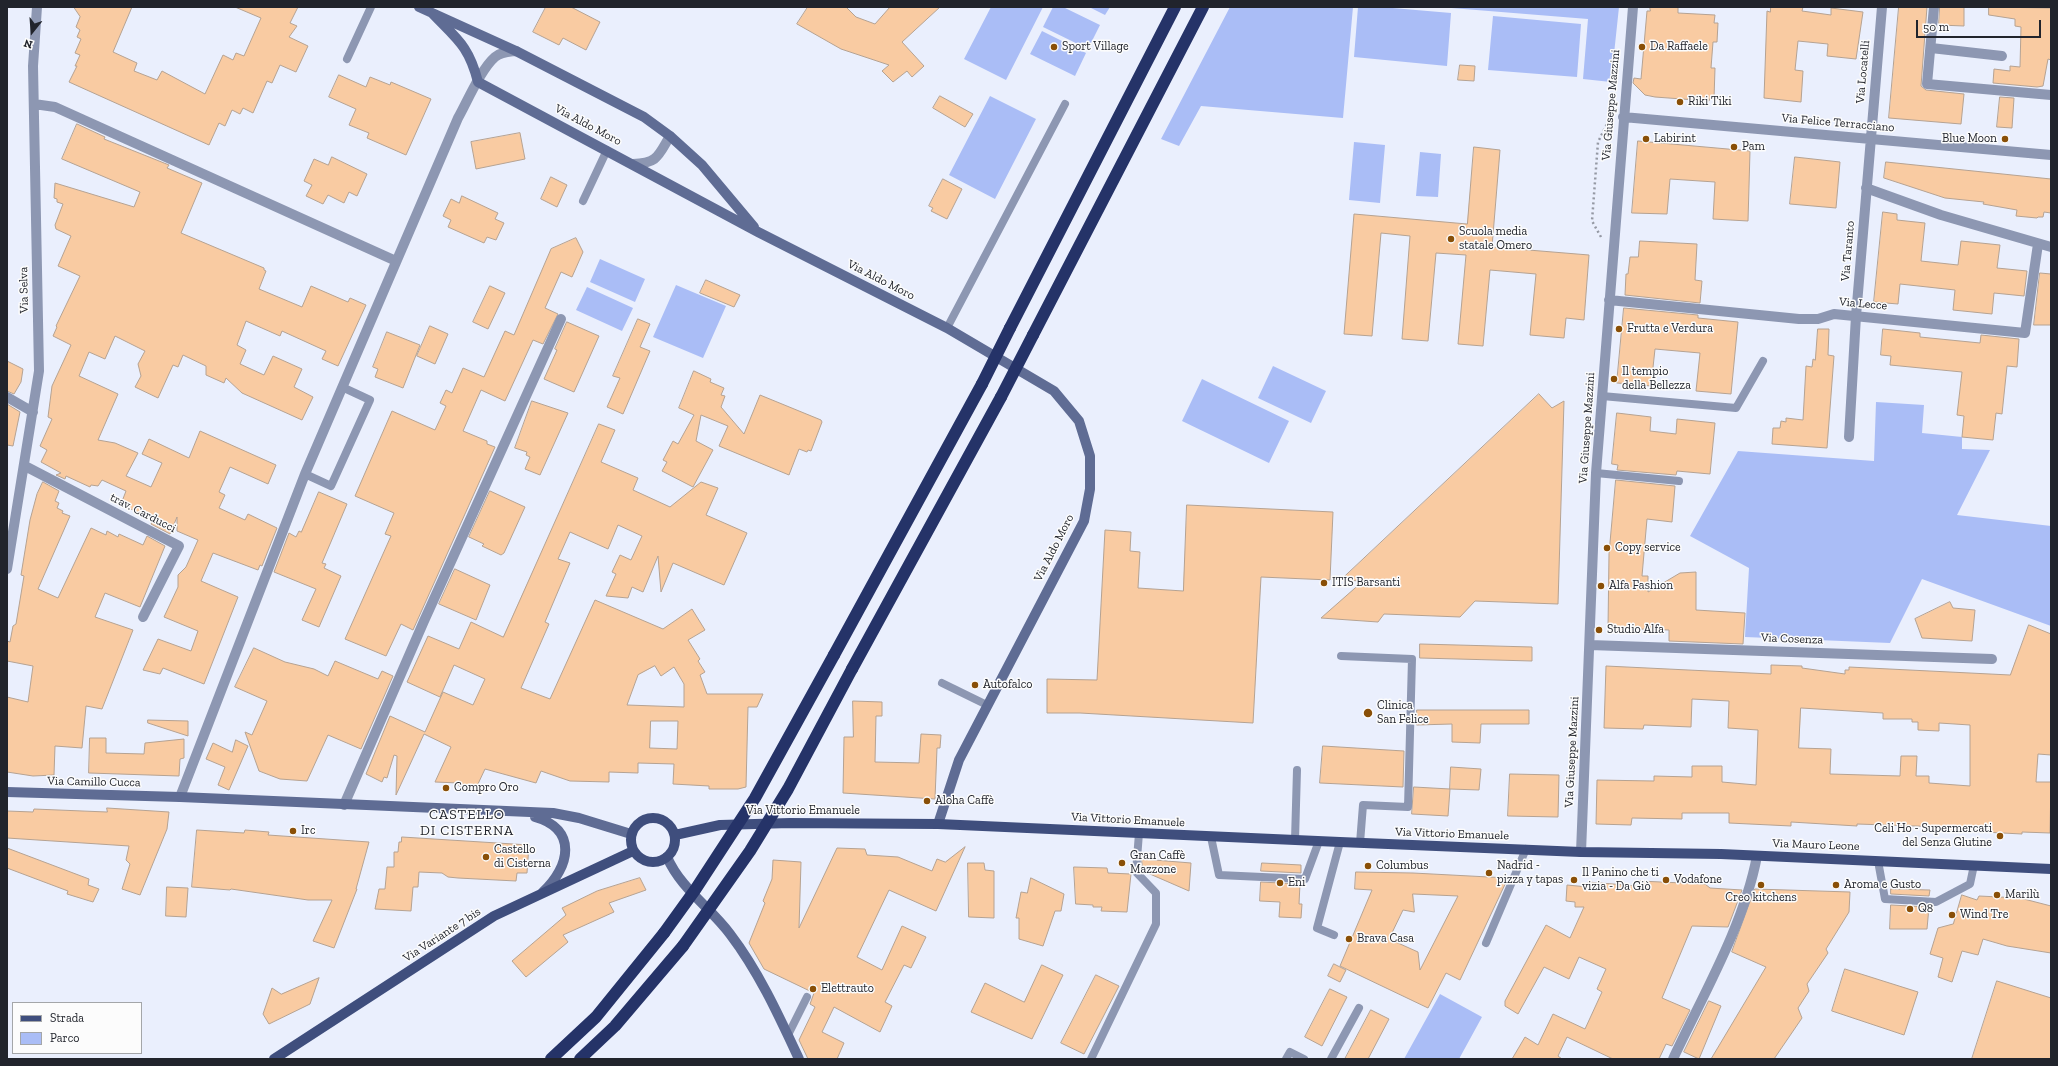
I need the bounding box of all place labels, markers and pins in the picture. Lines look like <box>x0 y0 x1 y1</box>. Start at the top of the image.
place label: Sport Village <box>1062 40 1129 54</box>
place label: Da Raffaele <box>1650 40 1708 54</box>
marker: Sport Village <box>1049 42 1059 52</box>
marker: Da Raffaele <box>1637 42 1647 52</box>
place label: Riki Tiki <box>1688 95 1731 109</box>
marker: Riki Tiki <box>1675 97 1685 107</box>
place label: Labirint <box>1654 132 1696 146</box>
place label: Blue Moon <box>1942 132 1997 146</box>
marker: Labirint <box>1641 134 1651 144</box>
marker: Blue Moon <box>2000 134 2010 144</box>
place label: Pam <box>1742 140 1765 154</box>
marker: Pam <box>1729 142 1739 152</box>
place label: Scuola media statale Omero <box>1459 225 1532 253</box>
marker: Scuola media statale Omero <box>1446 234 1456 244</box>
place label: Frutta e Verdura <box>1627 322 1713 336</box>
marker: Frutta e Verdura <box>1614 324 1624 334</box>
place label: Il tempio della Bellezza <box>1622 365 1691 393</box>
marker: Il tempio della Bellezza <box>1609 374 1619 384</box>
place label: Copy service <box>1615 541 1681 555</box>
marker: Copy service <box>1602 543 1612 553</box>
place label: ITIS Barsanti <box>1332 576 1400 590</box>
marker: ITIS Barsanti <box>1319 578 1329 588</box>
place label: Alfa Fashion <box>1609 579 1673 593</box>
marker: Alfa Fashion <box>1596 581 1606 591</box>
place label: Studio Alfa <box>1607 623 1664 637</box>
marker: Studio Alfa <box>1594 625 1604 635</box>
place label: Autofalco <box>983 678 1032 692</box>
marker: Autofalco <box>970 680 980 690</box>
place label: Clinica San Felice <box>1377 699 1429 727</box>
marker: Clinica San Felice <box>1362 707 1374 719</box>
place label: Compro Oro <box>454 781 519 795</box>
marker: Compro Oro <box>441 783 451 793</box>
place label: Aloha Caffè <box>935 794 994 808</box>
marker: Aloha Caffè <box>922 796 932 806</box>
place label: Celi Ho - Supermercati del Senza Glutine <box>1874 822 1992 850</box>
place label: Irc <box>301 824 315 838</box>
marker: Irc <box>288 826 298 836</box>
marker: Celi Ho - Supermercati del Senza Glutine <box>1995 831 2005 841</box>
place label: Castello di Cisterna <box>494 843 551 871</box>
place label: Gran Caffè Mazzone <box>1130 849 1185 877</box>
marker: Castello di Cisterna <box>481 852 491 862</box>
marker: Gran Caffè Mazzone <box>1117 858 1127 868</box>
place label: Columbus <box>1376 859 1429 873</box>
place label: Nadrid - pizza y tapas <box>1497 859 1563 887</box>
marker: Columbus <box>1363 861 1373 871</box>
place label: Il Panino che ti vizia - Da Giò <box>1582 866 1659 894</box>
marker: Nadrid - pizza y tapas <box>1484 868 1494 878</box>
place label: Vodafone <box>1674 873 1722 887</box>
marker: Il Panino che ti vizia - Da Giò <box>1569 875 1579 885</box>
marker: Vodafone <box>1661 875 1671 885</box>
place label: Eni <box>1288 876 1305 890</box>
marker: Eni <box>1275 878 1285 888</box>
place label: Aroma e Gusto <box>1844 878 1921 892</box>
marker: Creo kitchens <box>1756 880 1766 890</box>
marker: Aroma e Gusto <box>1831 880 1841 890</box>
place label: Marilù <box>2005 888 2040 902</box>
marker: Marilù <box>1992 890 2002 900</box>
place label: Creo kitchens <box>1725 891 1797 905</box>
place label: Q8 <box>1918 902 1933 916</box>
marker: Q8 <box>1905 904 1915 914</box>
place label: Wind Tre <box>1960 908 2008 922</box>
marker: Wind Tre <box>1947 910 1957 920</box>
place label: Brava Casa <box>1357 932 1414 946</box>
marker: Brava Casa <box>1344 934 1354 944</box>
place label: Elettrauto <box>821 982 874 996</box>
marker: Elettrauto <box>808 984 818 994</box>

